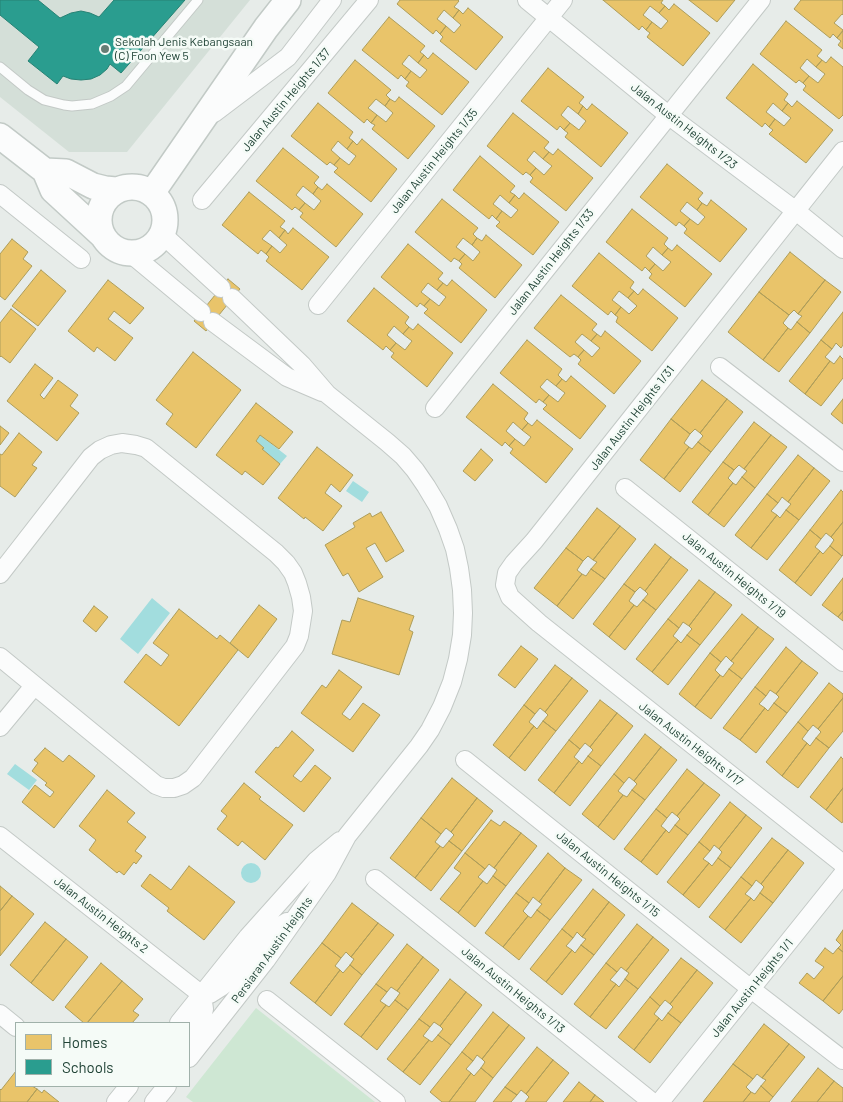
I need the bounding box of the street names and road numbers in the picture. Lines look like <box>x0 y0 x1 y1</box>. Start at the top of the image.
street label: Jalan Austin Heights 1/37 <box>239 46 333 154</box>
street label: Jalan Austin Heights 1/23 <box>628 80 740 172</box>
street label: Jalan Austin Heights 1/35 <box>387 106 481 216</box>
street label: Jalan Austin Heights 1/33 <box>505 206 597 318</box>
street label: Jalan Austin Heights 1/31 <box>587 363 677 473</box>
street label: Jalan Austin Heights 1/19 <box>679 529 789 621</box>
street label: Jalan Austin Heights 1/17 <box>636 699 746 789</box>
street label: Jalan Austin Heights 1/15 <box>553 828 663 920</box>
street label: Jalan Austin Heights 2 <box>51 874 151 956</box>
street label: Persiaran Austin Heights <box>229 894 315 1006</box>
street label: Jalan Austin Heights 1/1 <box>708 936 796 1040</box>
street label: Jalan Austin Heights 1/13 <box>458 944 568 1036</box>

